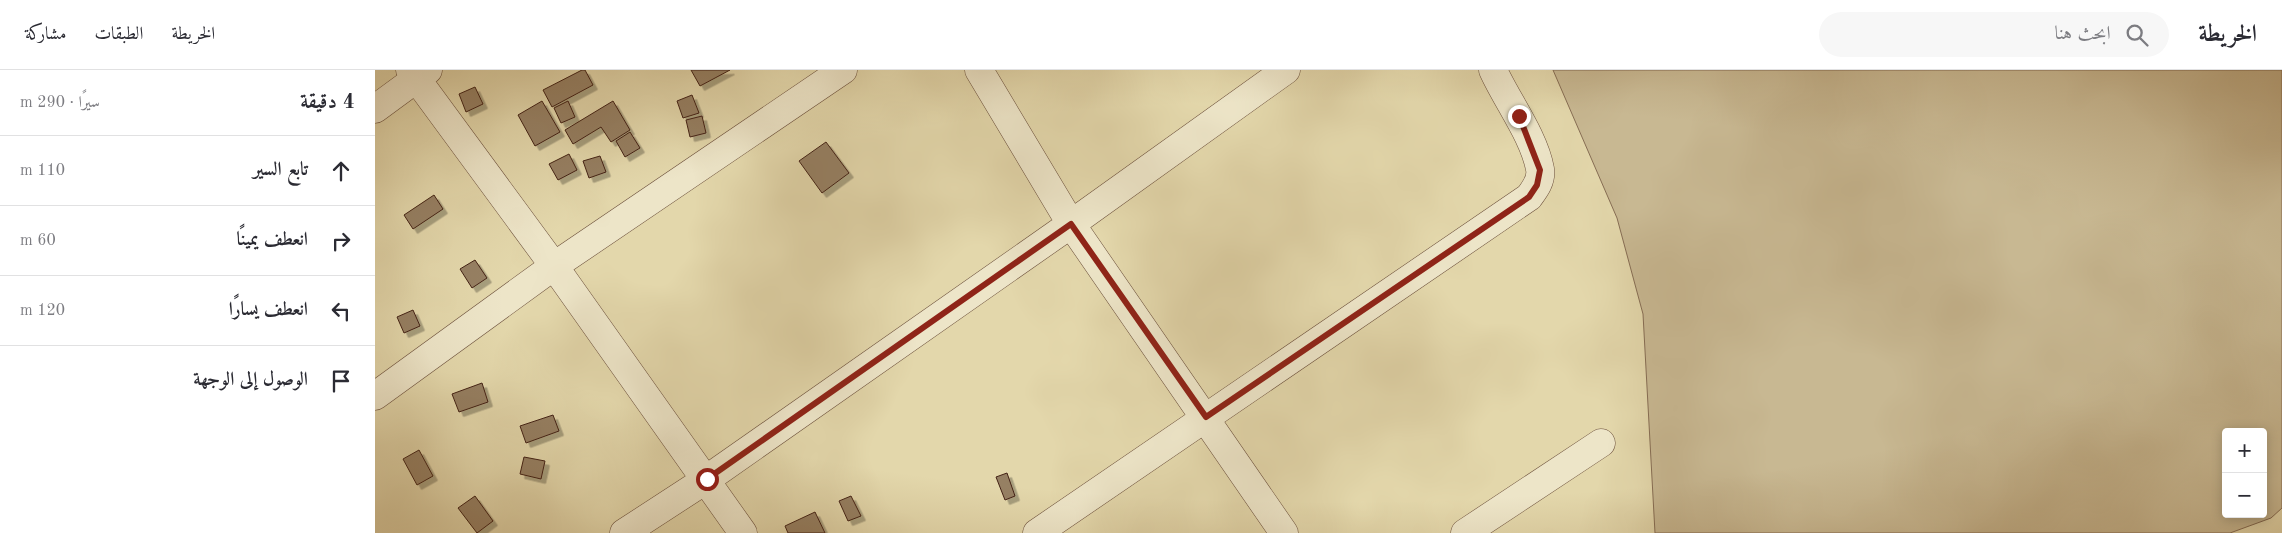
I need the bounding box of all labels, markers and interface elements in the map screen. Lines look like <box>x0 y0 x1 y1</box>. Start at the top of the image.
search box <box>1819 12 2169 57</box>
icon: search <box>2123 21 2151 49</box>
text: الخريطة <box>2199 23 2257 47</box>
text: مشاركة <box>25 25 66 43</box>
text: الطبقات <box>94 25 143 43</box>
text: الخريطة <box>171 25 215 43</box>
text: ابحث هنا <box>2055 25 2111 44</box>
text: 4 دقيقة <box>300 92 355 113</box>
text: سيرًا · 290 m <box>20 95 100 111</box>
route end <box>1508 105 1531 128</box>
icon: ahead <box>327 157 355 185</box>
text: تابع السير <box>253 161 308 180</box>
text: 110 m <box>20 163 65 179</box>
icon: right <box>327 227 355 255</box>
text: انعطف يمينًا <box>236 231 308 250</box>
text: 60 m <box>20 233 56 249</box>
icon: left <box>327 297 355 325</box>
text: انعطف يسارًا <box>229 301 308 320</box>
text: 120 m <box>20 303 65 319</box>
icon: arrive <box>327 367 355 395</box>
text: الوصول إلى الوجهة <box>193 371 308 390</box>
map controls <box>2222 428 2267 518</box>
button: + <box>2222 428 2267 473</box>
route start <box>696 468 719 491</box>
button: − <box>2222 473 2267 518</box>

